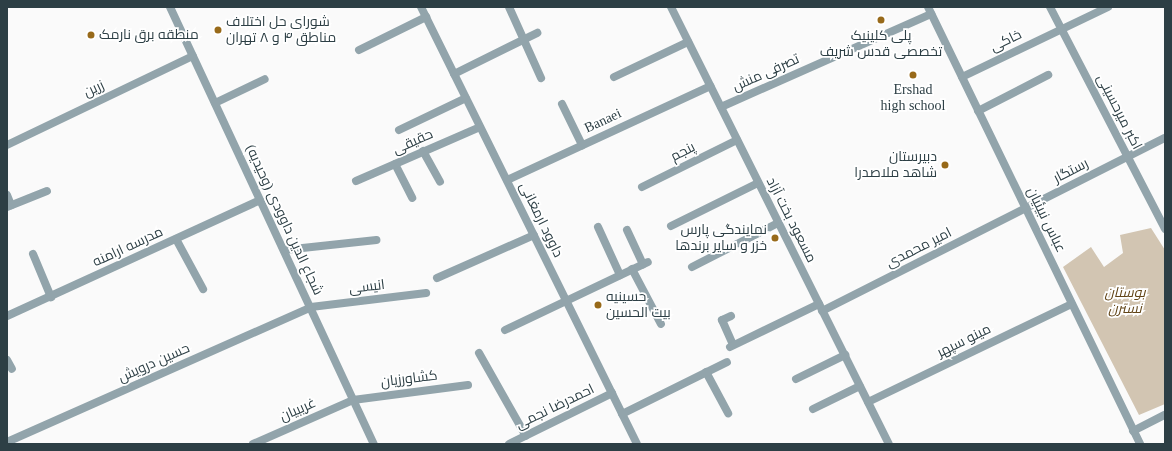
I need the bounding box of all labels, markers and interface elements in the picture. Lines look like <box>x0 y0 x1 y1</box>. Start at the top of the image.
place label: شورای حل اختلاف مناطق ۴ و ۸ تهران <box>226 14 336 46</box>
marker: پلی کلینیک تخصصی قدس شریف <box>875 14 887 26</box>
marker: شورای حل اختلاف مناطق ۴ و ۸ تهران <box>213 25 223 35</box>
street label: خاکی <box>987 26 1025 56</box>
place label: منطقه برق نارمک <box>99 27 199 43</box>
place label: پلی کلینیک تخصصی قدس شریف <box>820 28 942 60</box>
marker: منطقه برق نارمک <box>86 30 96 40</box>
street label: تصرفی منش <box>730 51 802 95</box>
marker: Ershad high school <box>908 70 918 80</box>
street label: اکبر میرحسینی <box>1093 72 1145 152</box>
street label: زرین <box>81 77 107 101</box>
place label: Ershad high school <box>881 82 945 114</box>
street label: Banaei <box>582 105 624 137</box>
street label: حقیقی <box>390 126 436 158</box>
street label: پنجم <box>668 139 698 165</box>
street label: شجاع الدین داوودی (وحیدیه) <box>242 142 326 298</box>
place label: دبیرستان شاهد ملاصدرا <box>854 149 937 182</box>
street label: رستگار <box>1051 155 1091 187</box>
marker: دبیرستان شاهد ملاصدرا <box>940 160 950 170</box>
street label: مسعود بخت آزاد <box>762 175 820 265</box>
street label: داوود ارمغانی <box>516 180 566 260</box>
street label: عباس نبیئیان <box>1023 185 1069 255</box>
place label: نمایندگی پارس خزر و سایر برندها <box>675 222 767 254</box>
street label: مدرسه ارامنه <box>90 223 166 271</box>
street label: امیر محمدی <box>883 224 955 272</box>
marker: نمایندگی پارس خزر و سایر برندها <box>770 233 780 243</box>
street label: انیسی <box>348 276 386 298</box>
park label: بوستان نسترن <box>1105 285 1145 318</box>
place label: حسینیه بیت الحسین <box>606 289 671 322</box>
marker: حسینیه بیت الحسین <box>593 300 603 310</box>
street label: مینو سپهر <box>934 321 994 361</box>
street label: حسین درویش <box>116 340 192 386</box>
street label: کشاورزیان <box>380 367 438 391</box>
street label: احمدرضا نجمی <box>513 381 597 433</box>
street label: غریبیان <box>277 395 319 425</box>

